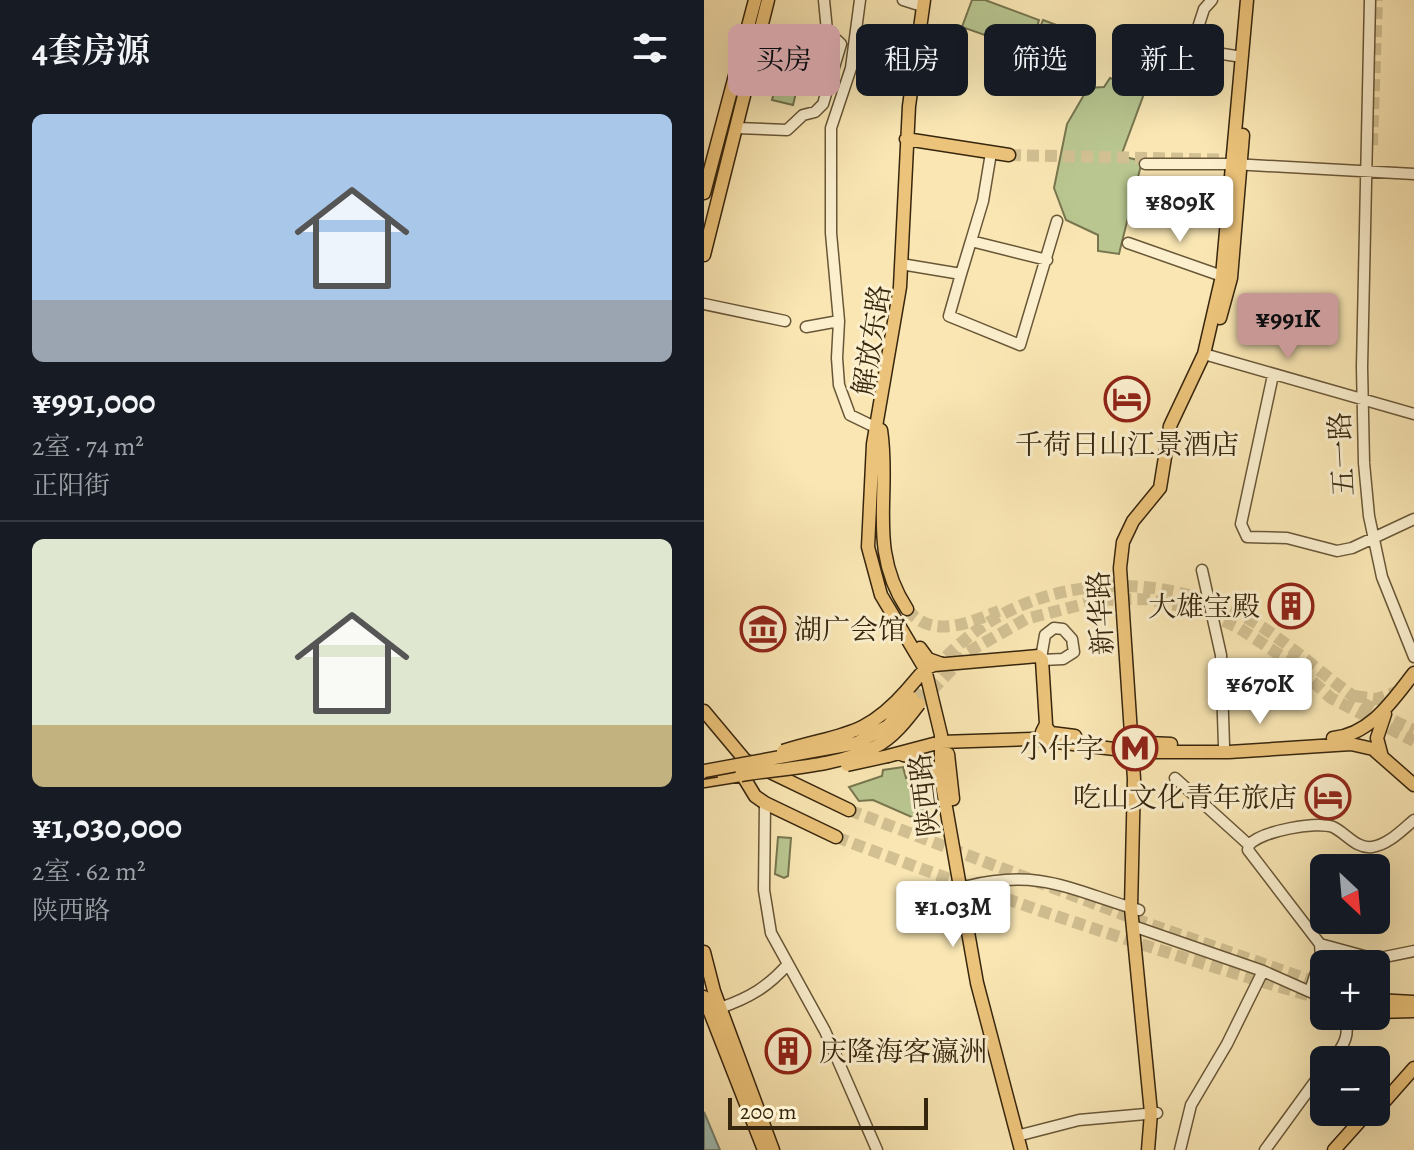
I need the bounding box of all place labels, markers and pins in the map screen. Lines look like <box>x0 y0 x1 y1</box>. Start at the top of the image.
pin: ¥809K <box>1124 176 1236 244</box>
pin: ¥991K <box>1232 293 1344 361</box>
hotel icon: 千荷日山江景酒店 <box>1103 375 1151 423</box>
place label: 千荷日山江景酒店 <box>1015 426 1239 464</box>
building icon: 大雄宝殿 <box>1267 582 1315 630</box>
place label: 大雄宝殿 <box>1148 588 1260 626</box>
museum icon: 湖广会馆 <box>739 605 787 653</box>
place label: 湖广会馆 <box>794 611 906 649</box>
pin: ¥670K <box>1204 658 1316 726</box>
metro station icon: 小什字 <box>1111 724 1159 772</box>
place label: 小什字 <box>1020 730 1104 768</box>
hotel icon: 吃山文化青年旅店 <box>1304 773 1352 821</box>
place label: 吃山文化青年旅店 <box>1073 779 1297 817</box>
pin: ¥1.03M <box>888 881 1018 949</box>
building icon: 庆隆海客瀛洲 <box>764 1027 812 1075</box>
place label: 庆隆海客瀛洲 <box>819 1033 987 1071</box>

